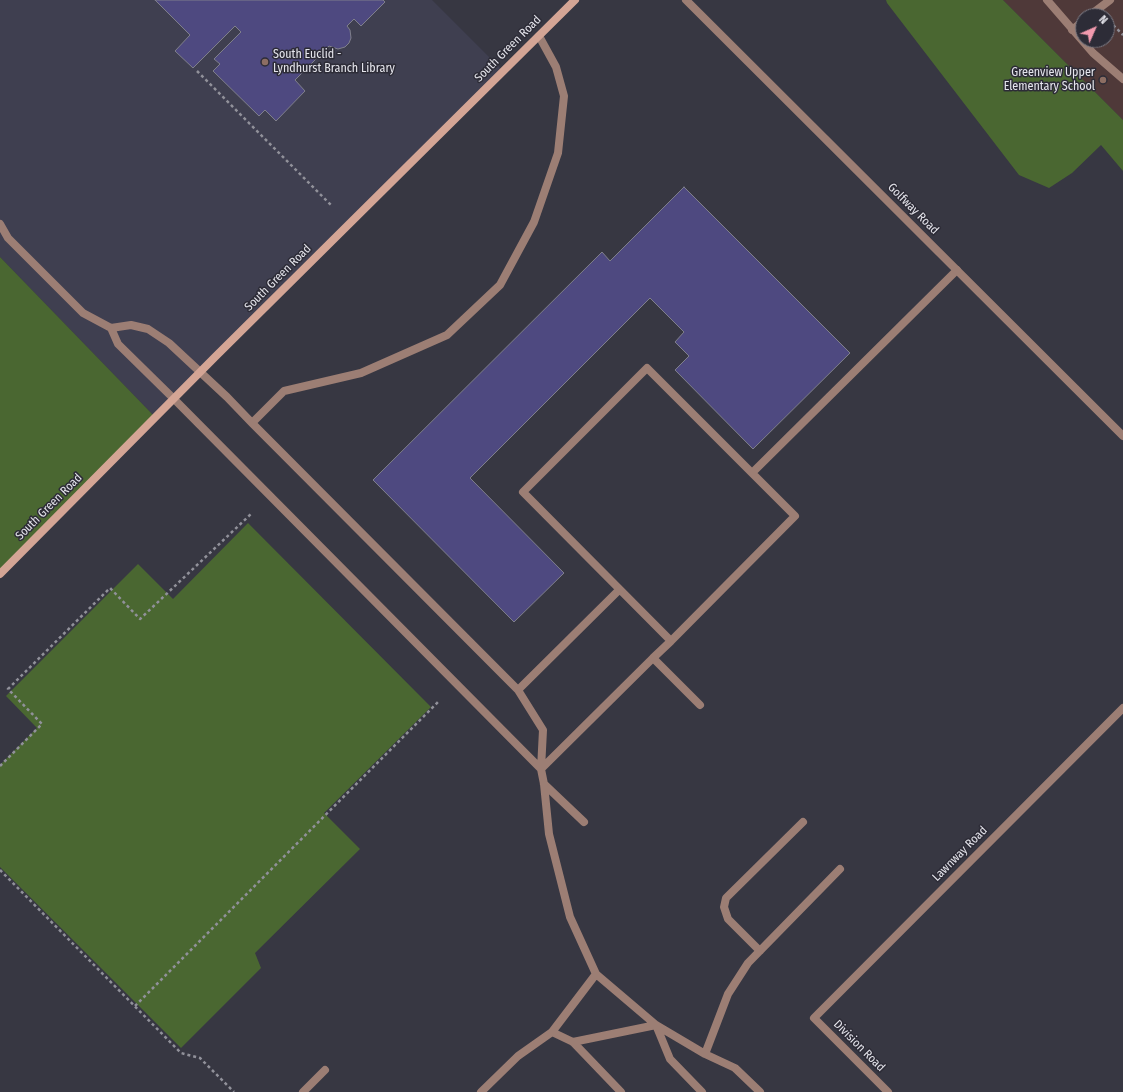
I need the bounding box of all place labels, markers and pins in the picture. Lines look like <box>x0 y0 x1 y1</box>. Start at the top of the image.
place label: South Euclid - Lyndhurst Branch Library <box>273 48 395 76</box>
marker: South Euclid - Lyndhurst Branch Library <box>260 57 270 67</box>
place label: Greenview Upper Elementary School <box>1004 66 1095 94</box>
marker: Greenview Upper Elementary School <box>1098 75 1108 85</box>

